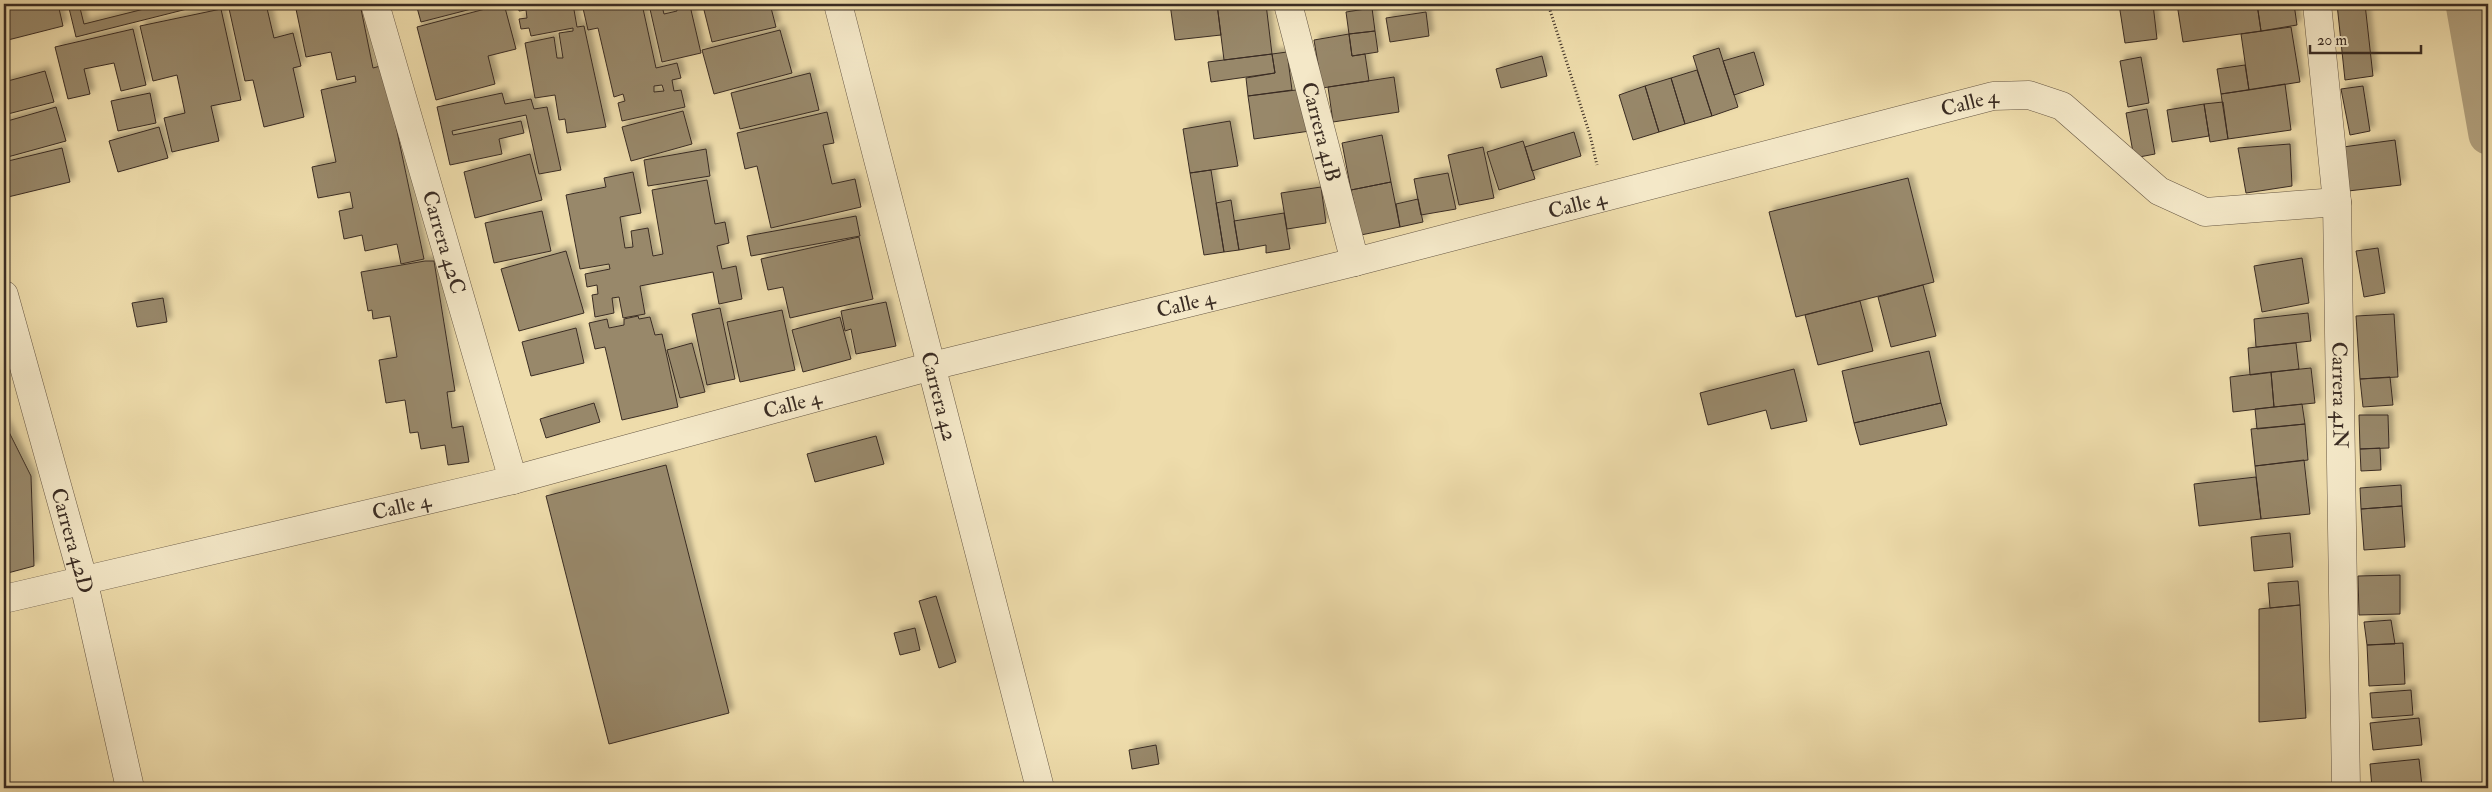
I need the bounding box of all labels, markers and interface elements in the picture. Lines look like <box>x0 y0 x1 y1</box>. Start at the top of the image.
scale bar <box>2310 22 2421 54</box>
text: 20 m <box>2317 31 2347 50</box>
street label: Carrera 41B <box>1295 79 1347 184</box>
street label: Calle 4 <box>1938 82 2001 123</box>
street label: Calle 4 <box>1545 183 1611 225</box>
street label: Carrera 42C <box>416 187 472 297</box>
street label: Calle 4 <box>1154 283 1219 324</box>
street label: Carrera 41N <box>2326 341 2354 449</box>
street label: Carrera 42 <box>915 349 963 444</box>
street label: Calle 4 <box>760 383 826 425</box>
street label: Carrera 42D <box>45 485 99 596</box>
street label: Calle 4 <box>369 486 435 526</box>

